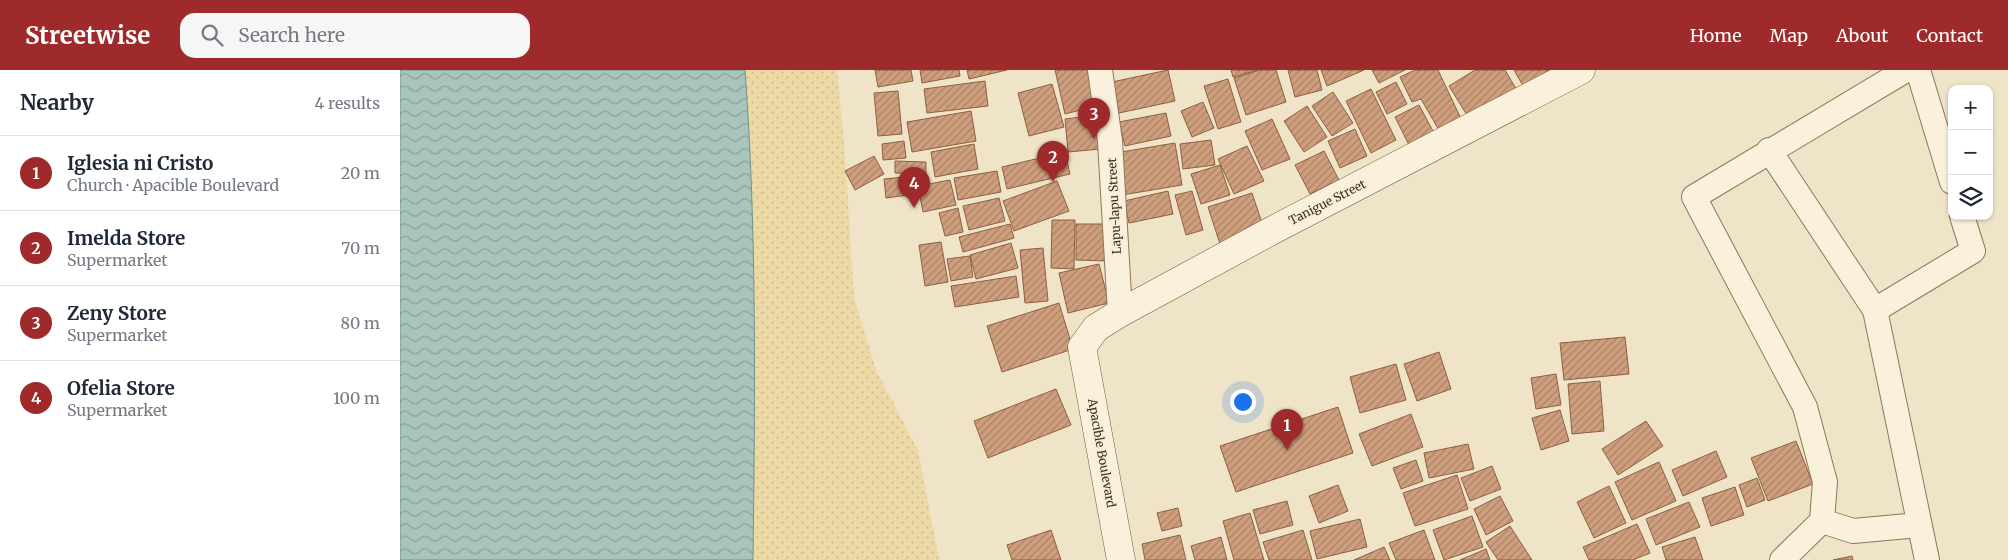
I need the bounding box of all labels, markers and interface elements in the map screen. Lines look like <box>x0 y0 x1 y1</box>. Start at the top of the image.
search box <box>180 13 530 58</box>
text: Streetwise <box>25 20 150 51</box>
icon: search <box>198 21 226 49</box>
text: Search here <box>238 23 345 47</box>
text: Home <box>1690 24 1742 47</box>
text: Map <box>1770 24 1808 47</box>
text: About <box>1836 24 1888 47</box>
text: Contact <box>1916 24 1983 47</box>
map controls <box>1948 85 1993 220</box>
button: + <box>1948 85 1993 130</box>
text: Nearby <box>20 89 94 116</box>
text: 4 results <box>314 93 380 113</box>
pin: 3 <box>1078 98 1110 139</box>
button: − <box>1948 130 1993 175</box>
pin: 2 <box>1037 141 1069 182</box>
text: Iglesia ni Cristo <box>67 151 213 175</box>
street label: Lapu-lapu Street <box>1104 157 1124 255</box>
text: 1 <box>32 163 40 183</box>
text: 20 m <box>341 163 380 183</box>
pin: 4 <box>898 167 930 208</box>
text: Church · Apacible Boulevard <box>67 175 279 195</box>
button: layers <box>1948 175 1993 220</box>
street label: Tanigue Street <box>1286 176 1368 228</box>
text: Imelda Store <box>67 226 185 250</box>
text: 2 <box>31 238 41 258</box>
text: 70 m <box>341 238 380 258</box>
text: Supermarket <box>67 250 168 270</box>
text: Zeny Store <box>67 301 167 325</box>
text: 3 <box>31 313 41 333</box>
text: 80 m <box>341 313 380 333</box>
text: Supermarket <box>67 325 168 345</box>
text: Ofelia Store <box>67 376 175 400</box>
text: 4 <box>31 388 41 408</box>
text: 100 m <box>333 388 380 408</box>
your location <box>1230 389 1256 415</box>
street label: Apacible Boulevard <box>1085 396 1119 509</box>
text: Supermarket <box>67 400 168 420</box>
pin: 1 <box>1271 409 1303 450</box>

